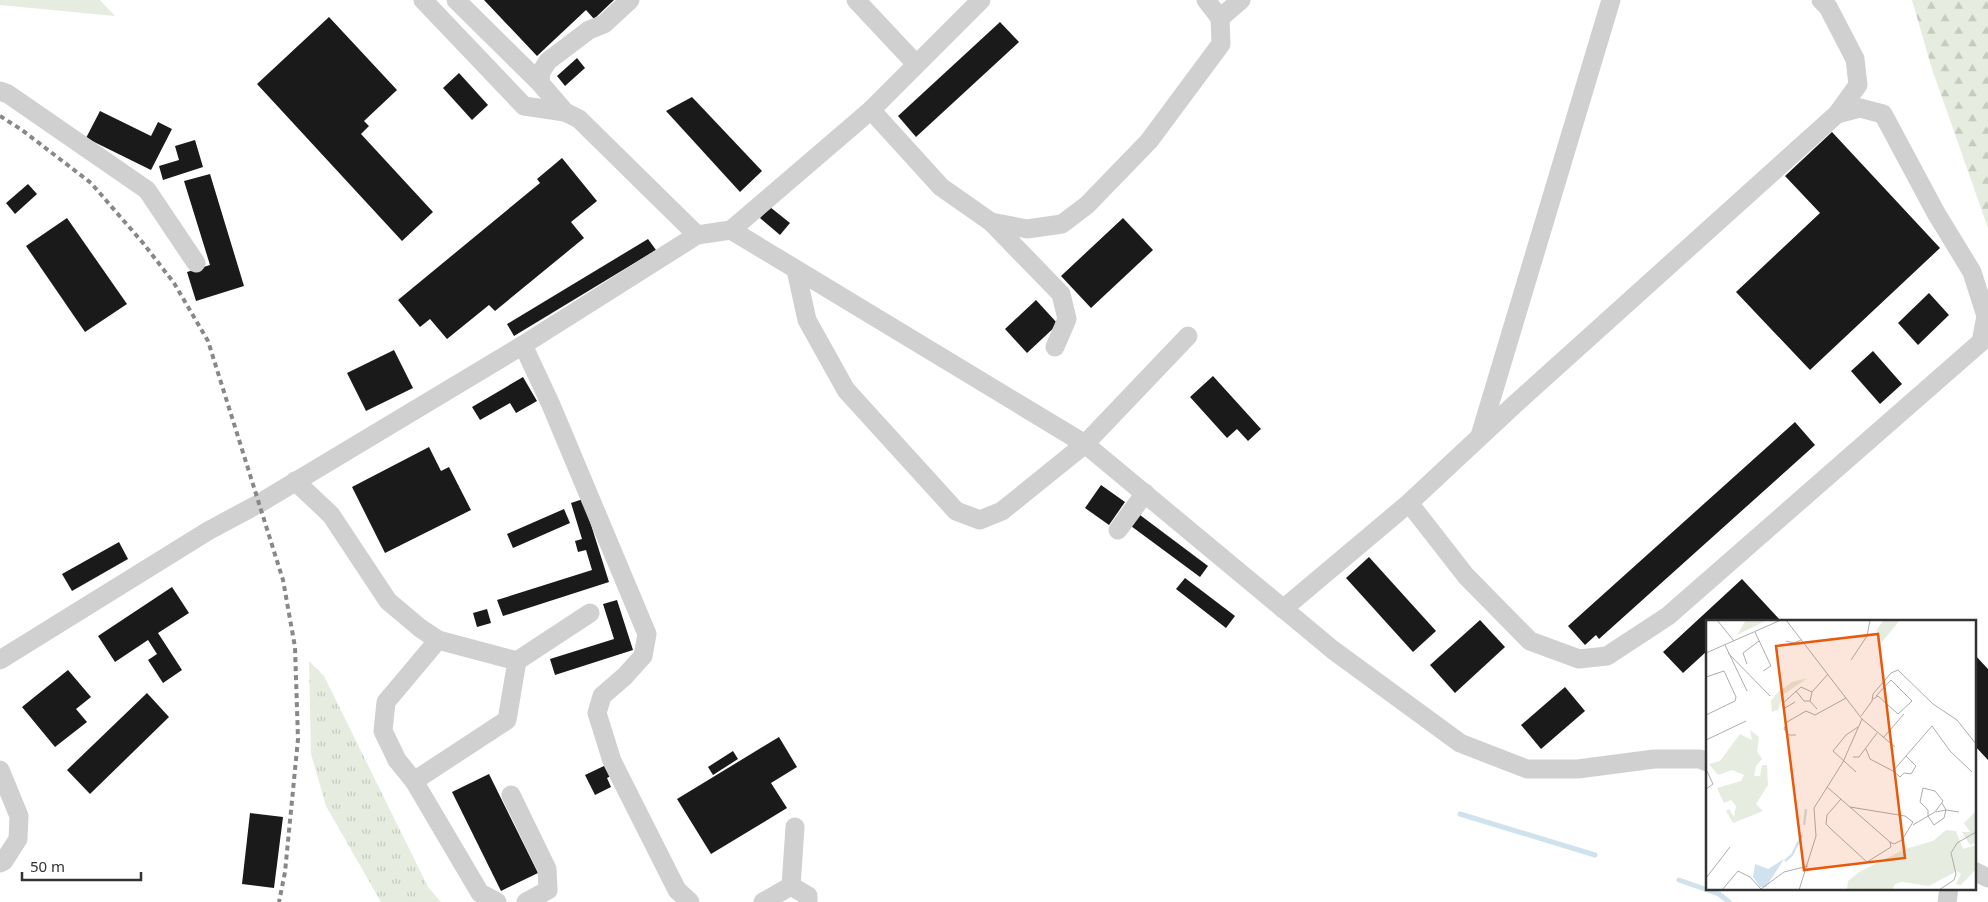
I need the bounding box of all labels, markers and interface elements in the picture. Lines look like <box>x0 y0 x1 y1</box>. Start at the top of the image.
inset map <box>1706 620 1976 890</box>
scale bar <box>22 850 141 882</box>
text: 50 m <box>30 856 65 876</box>

